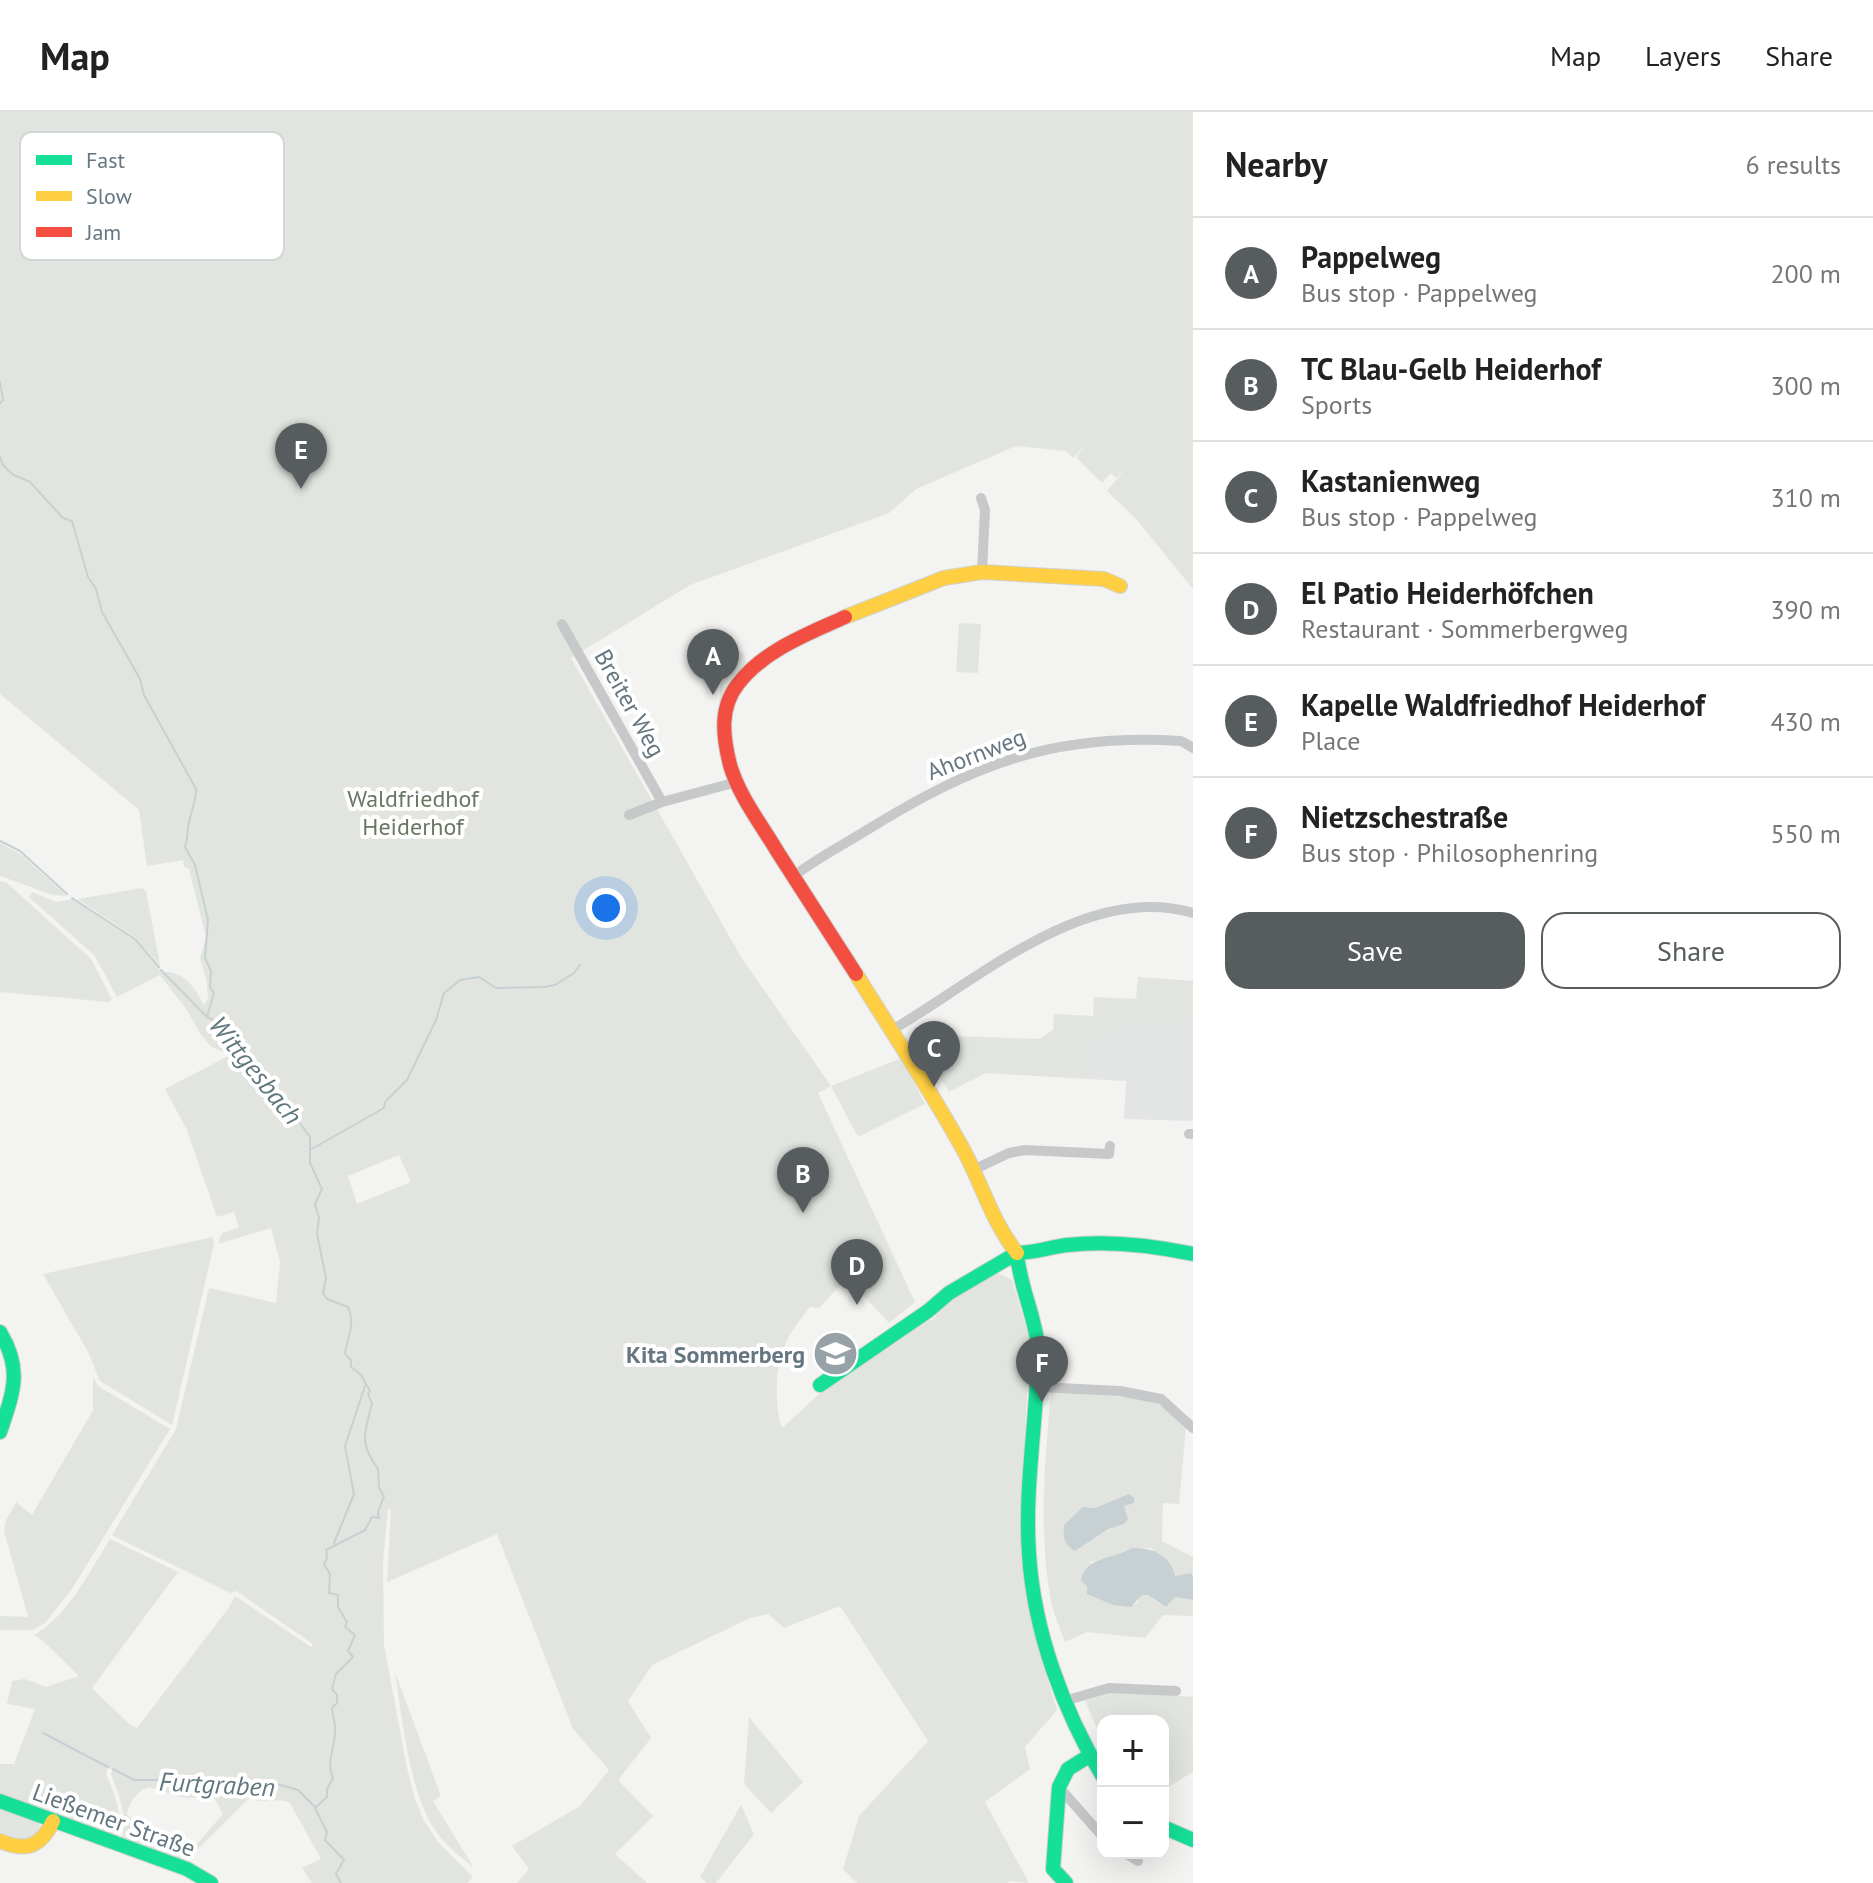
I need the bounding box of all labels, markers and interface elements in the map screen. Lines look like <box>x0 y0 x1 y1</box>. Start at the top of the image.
text: Map <box>40 31 110 80</box>
text: Map <box>1550 37 1601 74</box>
text: Layers <box>1645 37 1721 74</box>
text: Share <box>1765 37 1833 74</box>
legend <box>20 132 284 260</box>
text: Nearby <box>1225 142 1327 186</box>
text: Fast <box>86 146 126 174</box>
text: 6 results <box>1746 148 1841 181</box>
text: Slow <box>86 182 132 210</box>
text: Jam <box>85 218 121 246</box>
text: Pappelweg <box>1301 237 1441 276</box>
text: A <box>1243 257 1259 290</box>
text: 200 m <box>1770 257 1841 290</box>
text: Bus stop · Pappelweg <box>1301 276 1538 309</box>
text: TC Blau-Gelb Heiderhof <box>1301 349 1601 388</box>
text: B <box>1243 369 1259 402</box>
text: 300 m <box>1770 369 1841 402</box>
text: Sports <box>1301 388 1372 421</box>
pin: E <box>275 423 327 489</box>
text: Kastanienweg <box>1301 461 1480 500</box>
text: C <box>1244 481 1258 514</box>
text: 310 m <box>1770 481 1841 514</box>
text: Bus stop · Pappelweg <box>1301 500 1538 533</box>
text: El Patio Heiderhöfchen <box>1301 573 1594 612</box>
text: D <box>1243 593 1259 626</box>
text: 390 m <box>1770 593 1841 626</box>
text: Restaurant · Sommerbergweg <box>1301 612 1628 645</box>
pin: A <box>687 629 739 695</box>
street label: Breiter Weg <box>588 644 672 762</box>
text: Kapelle Waldfriedhof Heiderhof <box>1301 685 1705 724</box>
text: E <box>1244 705 1258 738</box>
text: 430 m <box>1770 705 1841 738</box>
street label: Ahornweg <box>922 721 1030 787</box>
text: Place <box>1301 724 1360 757</box>
park label: Waldfriedhof Heiderhof <box>347 783 480 842</box>
text: Nietzschestraße <box>1301 797 1508 836</box>
text: F <box>1244 817 1258 850</box>
text: 550 m <box>1770 817 1841 850</box>
text: Bus stop · Philosophenring <box>1301 836 1598 869</box>
your location <box>586 888 626 928</box>
button: Save <box>1225 912 1525 989</box>
button: Share <box>1541 912 1841 989</box>
water label: Wittgesbach <box>202 1009 310 1131</box>
pin: C <box>908 1021 960 1087</box>
pin: B <box>777 1147 829 1213</box>
pin: D <box>831 1239 883 1305</box>
school or university icon: Kita Sommerberg <box>812 1330 860 1378</box>
pin: F <box>1016 1336 1068 1402</box>
place label: Kita Sommerberg <box>626 1339 805 1370</box>
map controls <box>1097 1715 1169 1859</box>
button: + <box>1097 1715 1169 1787</box>
water label: Furtgraben <box>158 1764 276 1804</box>
street label: Ließemer Straße <box>28 1776 200 1864</box>
button: − <box>1097 1787 1169 1859</box>

